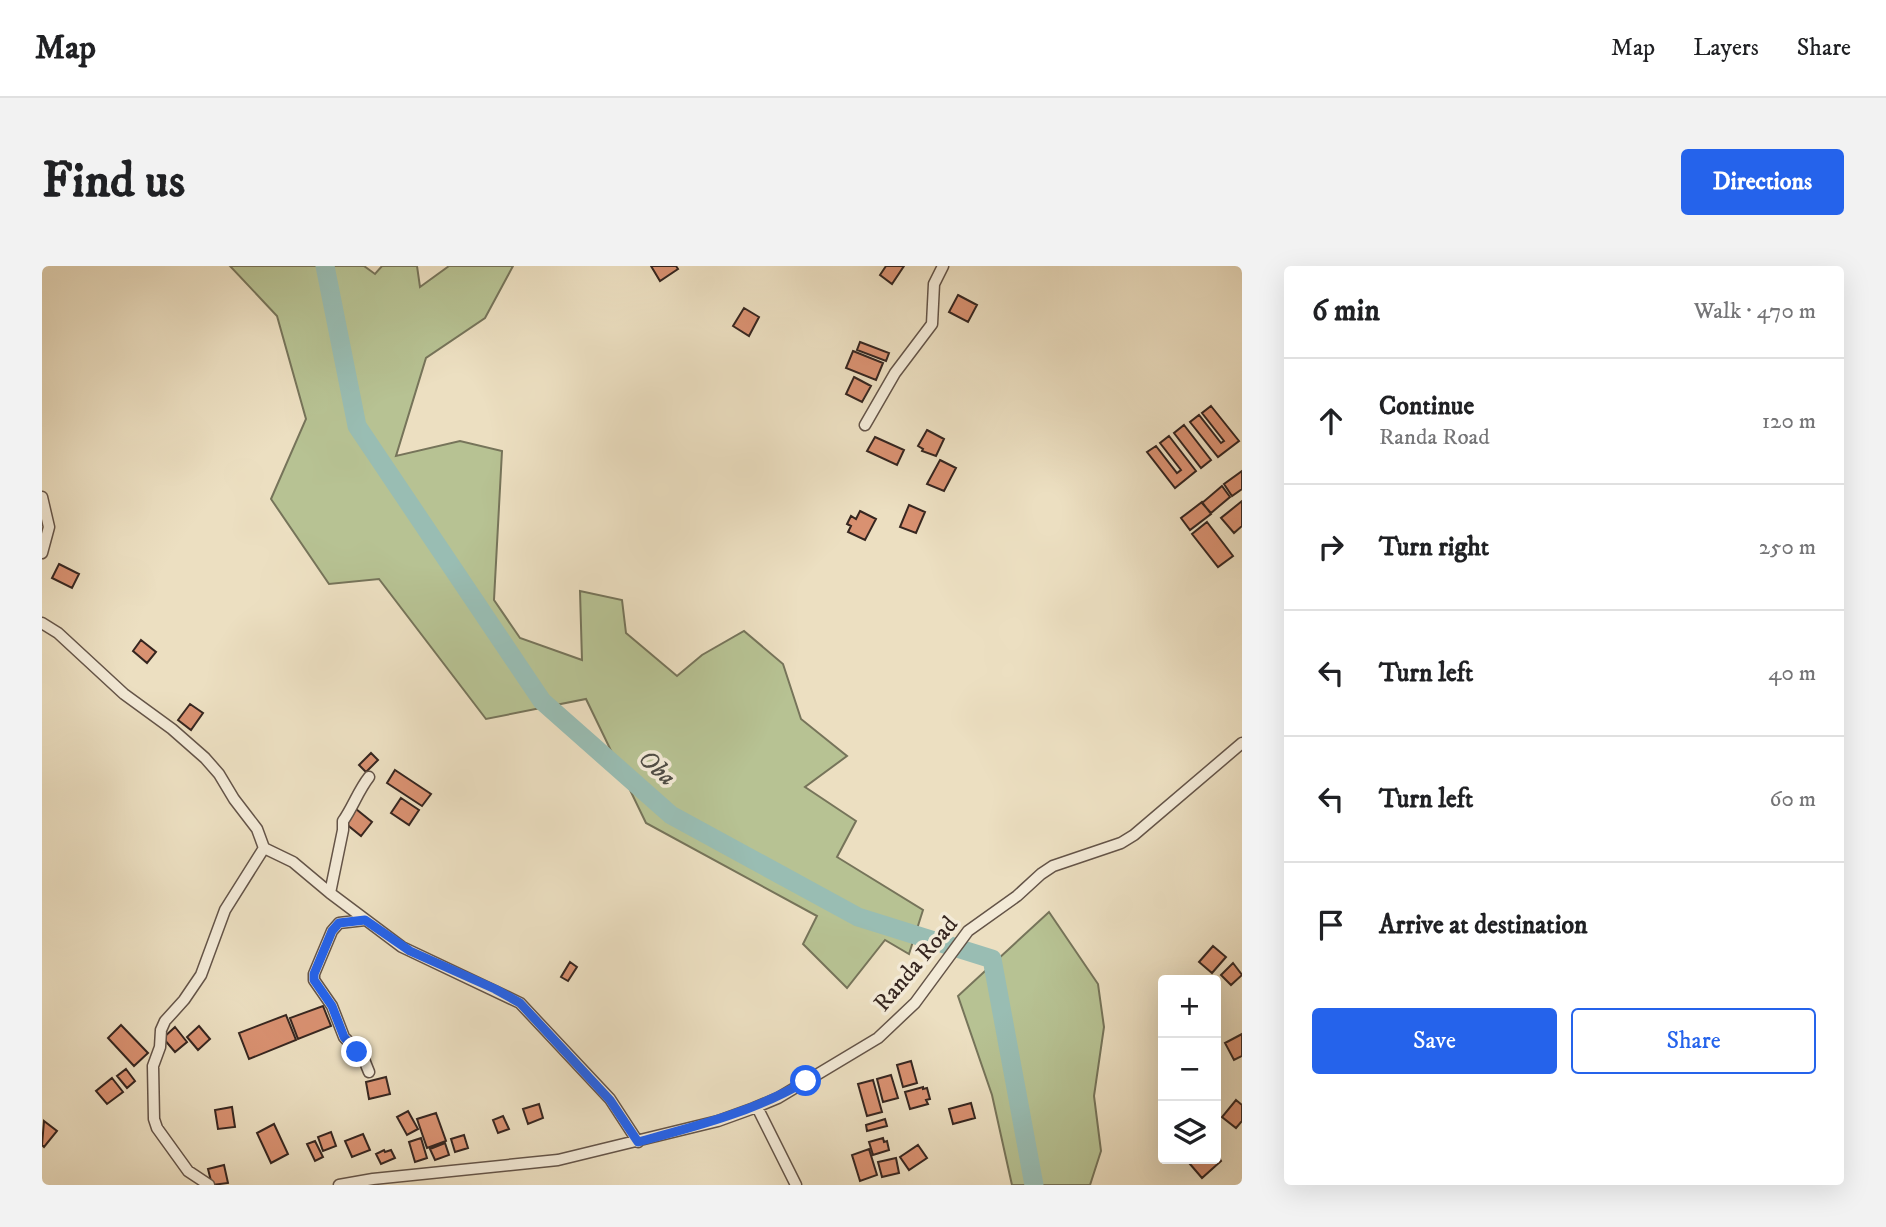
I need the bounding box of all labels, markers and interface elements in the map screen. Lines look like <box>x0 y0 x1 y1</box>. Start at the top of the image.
text: Map <box>35 28 96 69</box>
text: Map <box>1611 33 1655 63</box>
text: Layers <box>1693 33 1759 63</box>
text: Share <box>1797 33 1851 63</box>
button: Directions <box>1681 149 1844 215</box>
text: Find us <box>42 151 185 213</box>
text: 6 min <box>1312 293 1380 330</box>
text: Walk · 470 m <box>1694 297 1816 326</box>
text: Continue <box>1379 390 1474 423</box>
icon: ahead <box>1312 402 1350 440</box>
text: 120 m <box>1762 407 1816 436</box>
text: Randa Road <box>1379 423 1490 452</box>
icon: right <box>1312 528 1350 566</box>
text: Turn right <box>1379 531 1489 564</box>
text: 250 m <box>1759 533 1816 562</box>
icon: left <box>1312 654 1350 692</box>
text: Turn left <box>1379 657 1473 690</box>
text: 40 m <box>1768 659 1816 688</box>
water label: Oba <box>631 742 683 794</box>
icon: left <box>1312 780 1350 818</box>
text: Turn left <box>1379 783 1473 816</box>
text: 60 m <box>1769 785 1816 814</box>
icon: arrive <box>1312 906 1350 944</box>
text: Arrive at destination <box>1379 909 1588 942</box>
street label: Randa Road <box>867 910 965 1018</box>
map controls <box>1158 975 1221 1164</box>
button: + <box>1158 975 1221 1038</box>
button: Save <box>1312 1008 1557 1074</box>
button: Share <box>1571 1008 1816 1074</box>
route end <box>341 1036 372 1067</box>
button: − <box>1158 1038 1221 1101</box>
route start <box>790 1065 821 1096</box>
button: layers <box>1158 1101 1221 1164</box>

